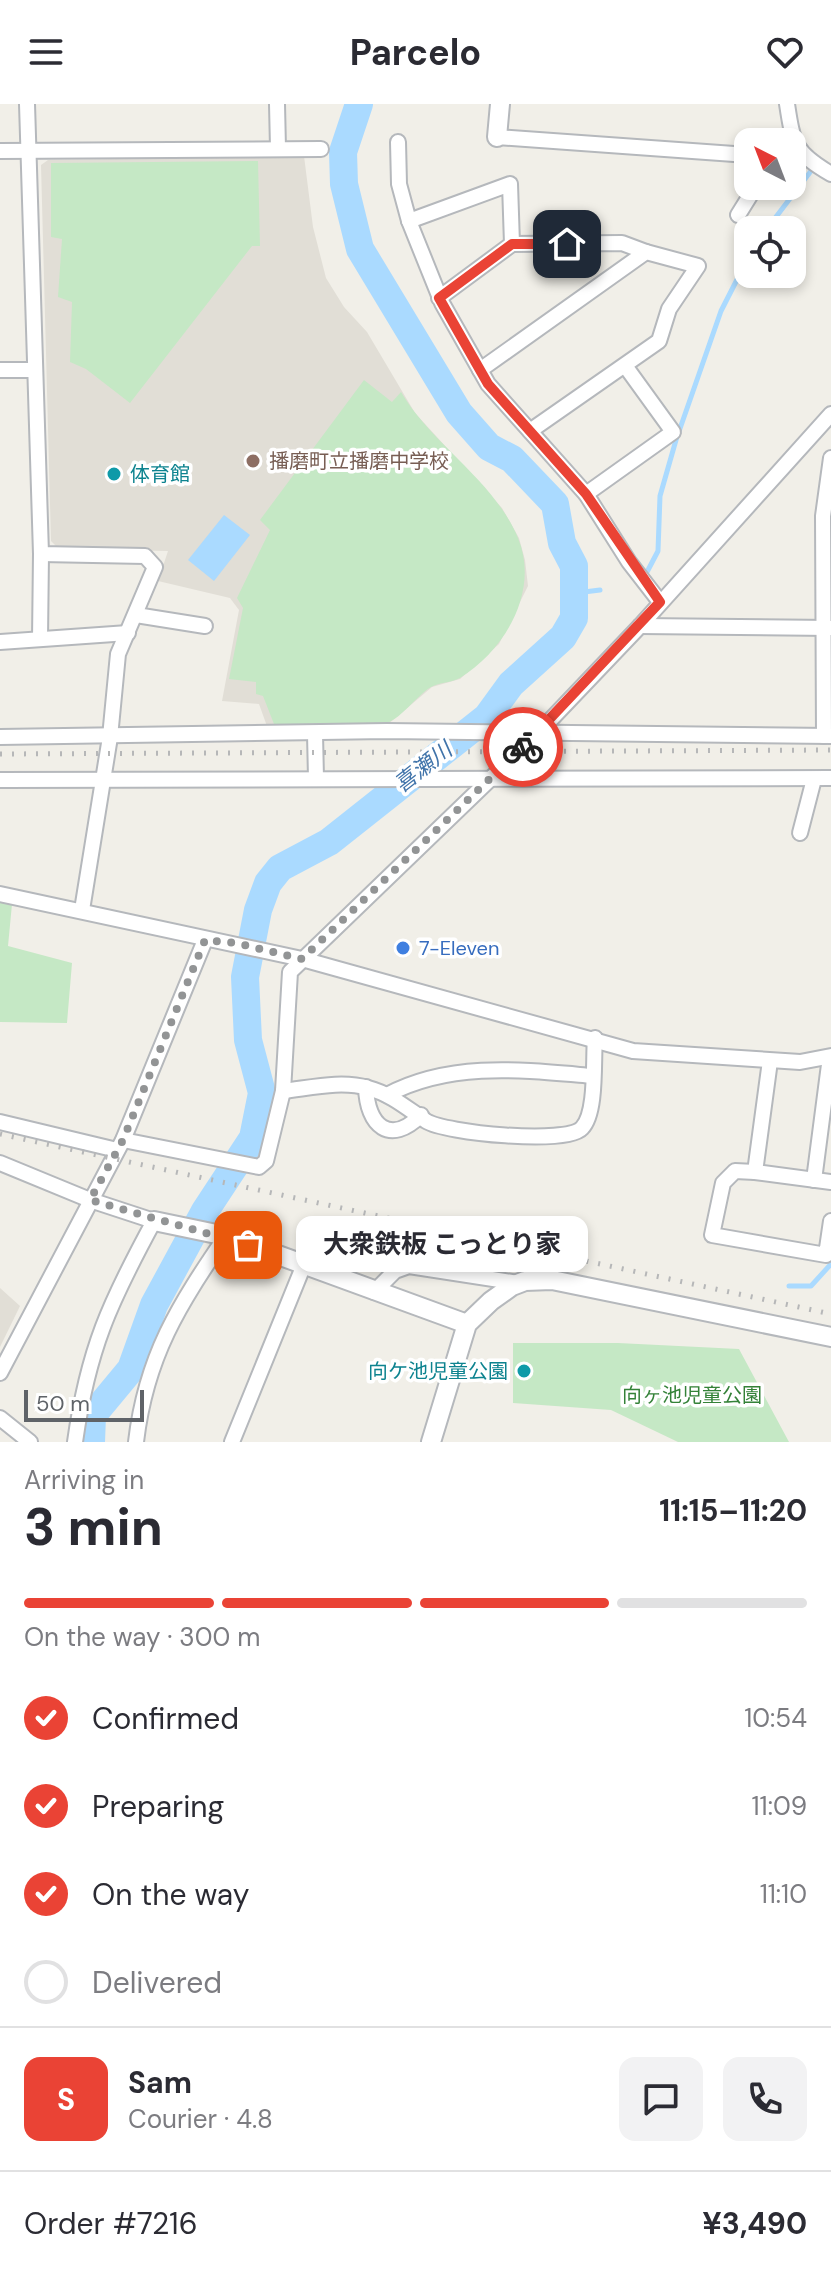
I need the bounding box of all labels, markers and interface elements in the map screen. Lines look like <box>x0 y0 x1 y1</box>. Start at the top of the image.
text: Parcelo <box>350 29 481 76</box>
icon: menu <box>24 30 68 74</box>
icon: heart <box>763 30 807 74</box>
north arrow <box>734 128 806 200</box>
map controls <box>734 128 806 288</box>
pin <box>533 210 601 278</box>
button: locate <box>734 216 806 288</box>
icon: home <box>545 222 589 266</box>
place label: 播磨町立播磨中学校 <box>269 448 449 474</box>
marker: 播磨町立播磨中学校 <box>244 452 262 470</box>
place label: 体育館 <box>130 461 190 487</box>
marker: 体育館 <box>105 465 123 483</box>
courier <box>483 707 563 787</box>
icon: bike <box>501 725 545 769</box>
water label: 喜瀬川 <box>388 734 460 799</box>
place label: 7-Eleven <box>419 935 499 961</box>
marker: 7-Eleven <box>394 939 412 957</box>
pin <box>214 1211 282 1279</box>
callout: 大衆鉄板 こっとり家 <box>296 1217 588 1273</box>
icon: bag <box>226 1223 270 1267</box>
text: 大衆鉄板 こっとり家 <box>323 1227 561 1261</box>
place label: 向ケ池児童公園 <box>368 1358 508 1384</box>
marker: 向ケ池児童公園 <box>515 1362 533 1380</box>
park label: 向ヶ池児童公園 <box>622 1382 762 1408</box>
scale bar <box>24 1386 144 1422</box>
text: 50 m <box>36 1389 90 1418</box>
text: Arriving in <box>24 1463 144 1497</box>
text: 11:15–11:20 <box>659 1491 807 1530</box>
text: 3 min <box>24 1493 163 1561</box>
text: On the way · 300 m <box>24 1620 260 1654</box>
icon: check <box>24 1696 68 1740</box>
text: Confirmed <box>92 1699 239 1738</box>
text: 10:54 <box>744 1701 807 1735</box>
icon: check <box>24 1784 68 1828</box>
text: Preparing <box>92 1787 224 1826</box>
text: 11:09 <box>751 1789 807 1823</box>
icon: check <box>24 1872 68 1916</box>
text: On the way <box>92 1875 249 1914</box>
text: 11:10 <box>760 1877 807 1911</box>
text: Delivered <box>92 1963 222 2002</box>
button: chat <box>619 2057 703 2141</box>
button: phone <box>723 2057 807 2141</box>
text: Sam <box>128 2063 192 2102</box>
text: S <box>57 2080 75 2119</box>
text: Courier · 4.8 <box>128 2102 273 2136</box>
text: Order #7216 <box>24 2204 198 2243</box>
text: ¥3,490 <box>702 2204 807 2243</box>

